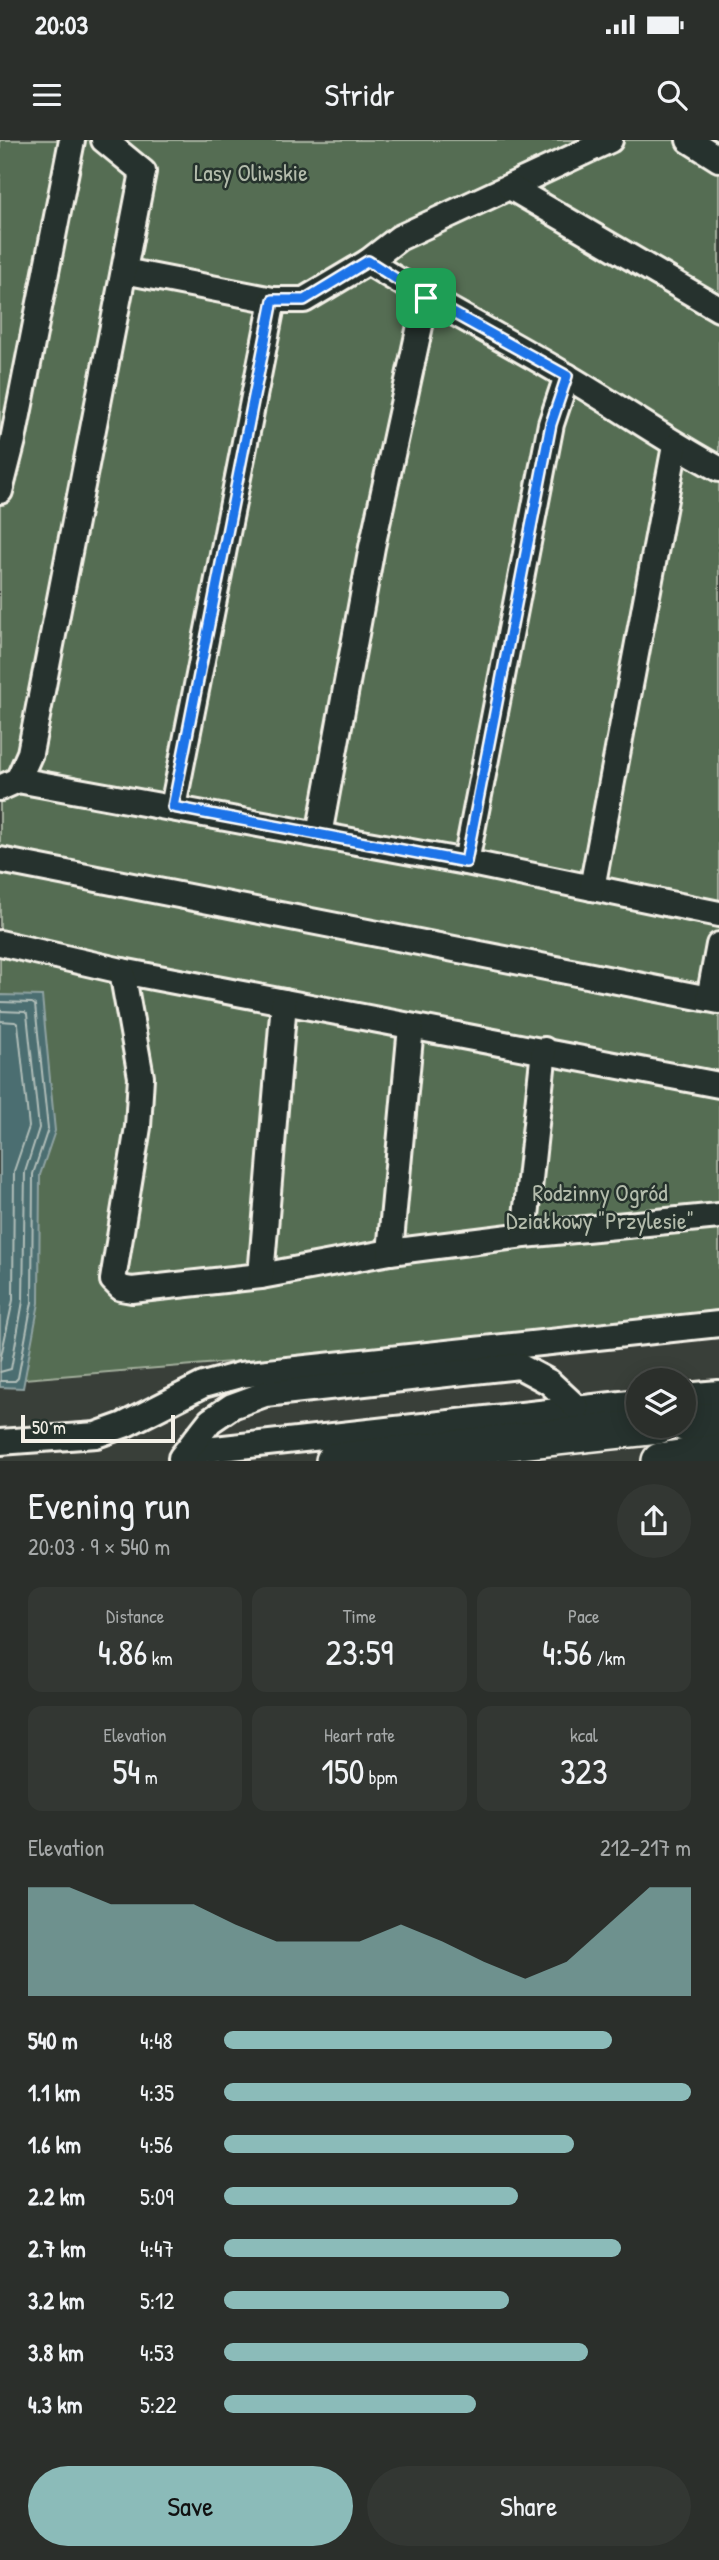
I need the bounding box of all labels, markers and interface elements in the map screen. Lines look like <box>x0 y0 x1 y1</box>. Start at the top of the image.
text: 20:03 <box>35 7 88 42</box>
text: Stridr <box>325 73 394 116</box>
icon: menu <box>28 76 66 114</box>
icon: search <box>653 76 691 114</box>
park label: Lasy Oliwskie <box>194 156 308 188</box>
pin <box>396 268 456 328</box>
icon: arrive <box>407 279 445 317</box>
park label: Rodzinny Ogród Działkowy "Przylesie" <box>506 1176 694 1236</box>
map controls <box>626 1368 696 1438</box>
button: layers <box>626 1368 696 1438</box>
scale bar <box>21 1412 175 1444</box>
text: 50 m <box>32 1414 66 1440</box>
text: Evening run <box>28 1479 191 1531</box>
button: share <box>617 1484 691 1558</box>
text: 20:03 · 9 × 540 m <box>28 1531 170 1562</box>
text: Distance <box>106 1603 164 1629</box>
text: Time <box>343 1603 376 1629</box>
text: Pace <box>568 1603 600 1629</box>
text: 4.86 <box>98 1629 147 1676</box>
text: 23:59 <box>326 1629 393 1676</box>
text: 4:56 <box>542 1629 592 1676</box>
text: km <box>147 1645 173 1671</box>
text: /km <box>592 1645 625 1671</box>
text: Elevation <box>104 1722 167 1748</box>
text: Heart rate <box>324 1722 395 1748</box>
text: kcal <box>570 1722 598 1748</box>
text: 54 <box>113 1748 140 1795</box>
text: 150 <box>321 1748 364 1795</box>
text: 323 <box>560 1748 608 1795</box>
text: m <box>140 1764 158 1790</box>
text: bpm <box>364 1764 398 1790</box>
text: Elevation <box>28 1832 104 1863</box>
text: 212–217 m <box>600 1832 691 1863</box>
text: 540 m <box>28 2025 78 2056</box>
text: 4:48 <box>140 2025 173 2056</box>
text: 1.1 km <box>28 2077 80 2108</box>
text: 4:35 <box>140 2077 174 2108</box>
text: 1.6 km <box>28 2129 81 2160</box>
text: 4:56 <box>140 2129 173 2160</box>
text: 2.2 km <box>28 2181 85 2212</box>
text: 5:09 <box>140 2181 174 2212</box>
text: 2.7 km <box>28 2233 86 2264</box>
text: 4:47 <box>140 2233 174 2264</box>
text: 3.2 km <box>28 2285 84 2316</box>
text: 5:12 <box>140 2285 174 2316</box>
text: 3.8 km <box>28 2337 84 2368</box>
text: 4:53 <box>140 2337 174 2368</box>
text: 4.3 km <box>28 2389 82 2420</box>
text: 5:22 <box>140 2389 177 2420</box>
button: Save <box>28 2466 353 2546</box>
button: Share <box>367 2466 691 2546</box>

